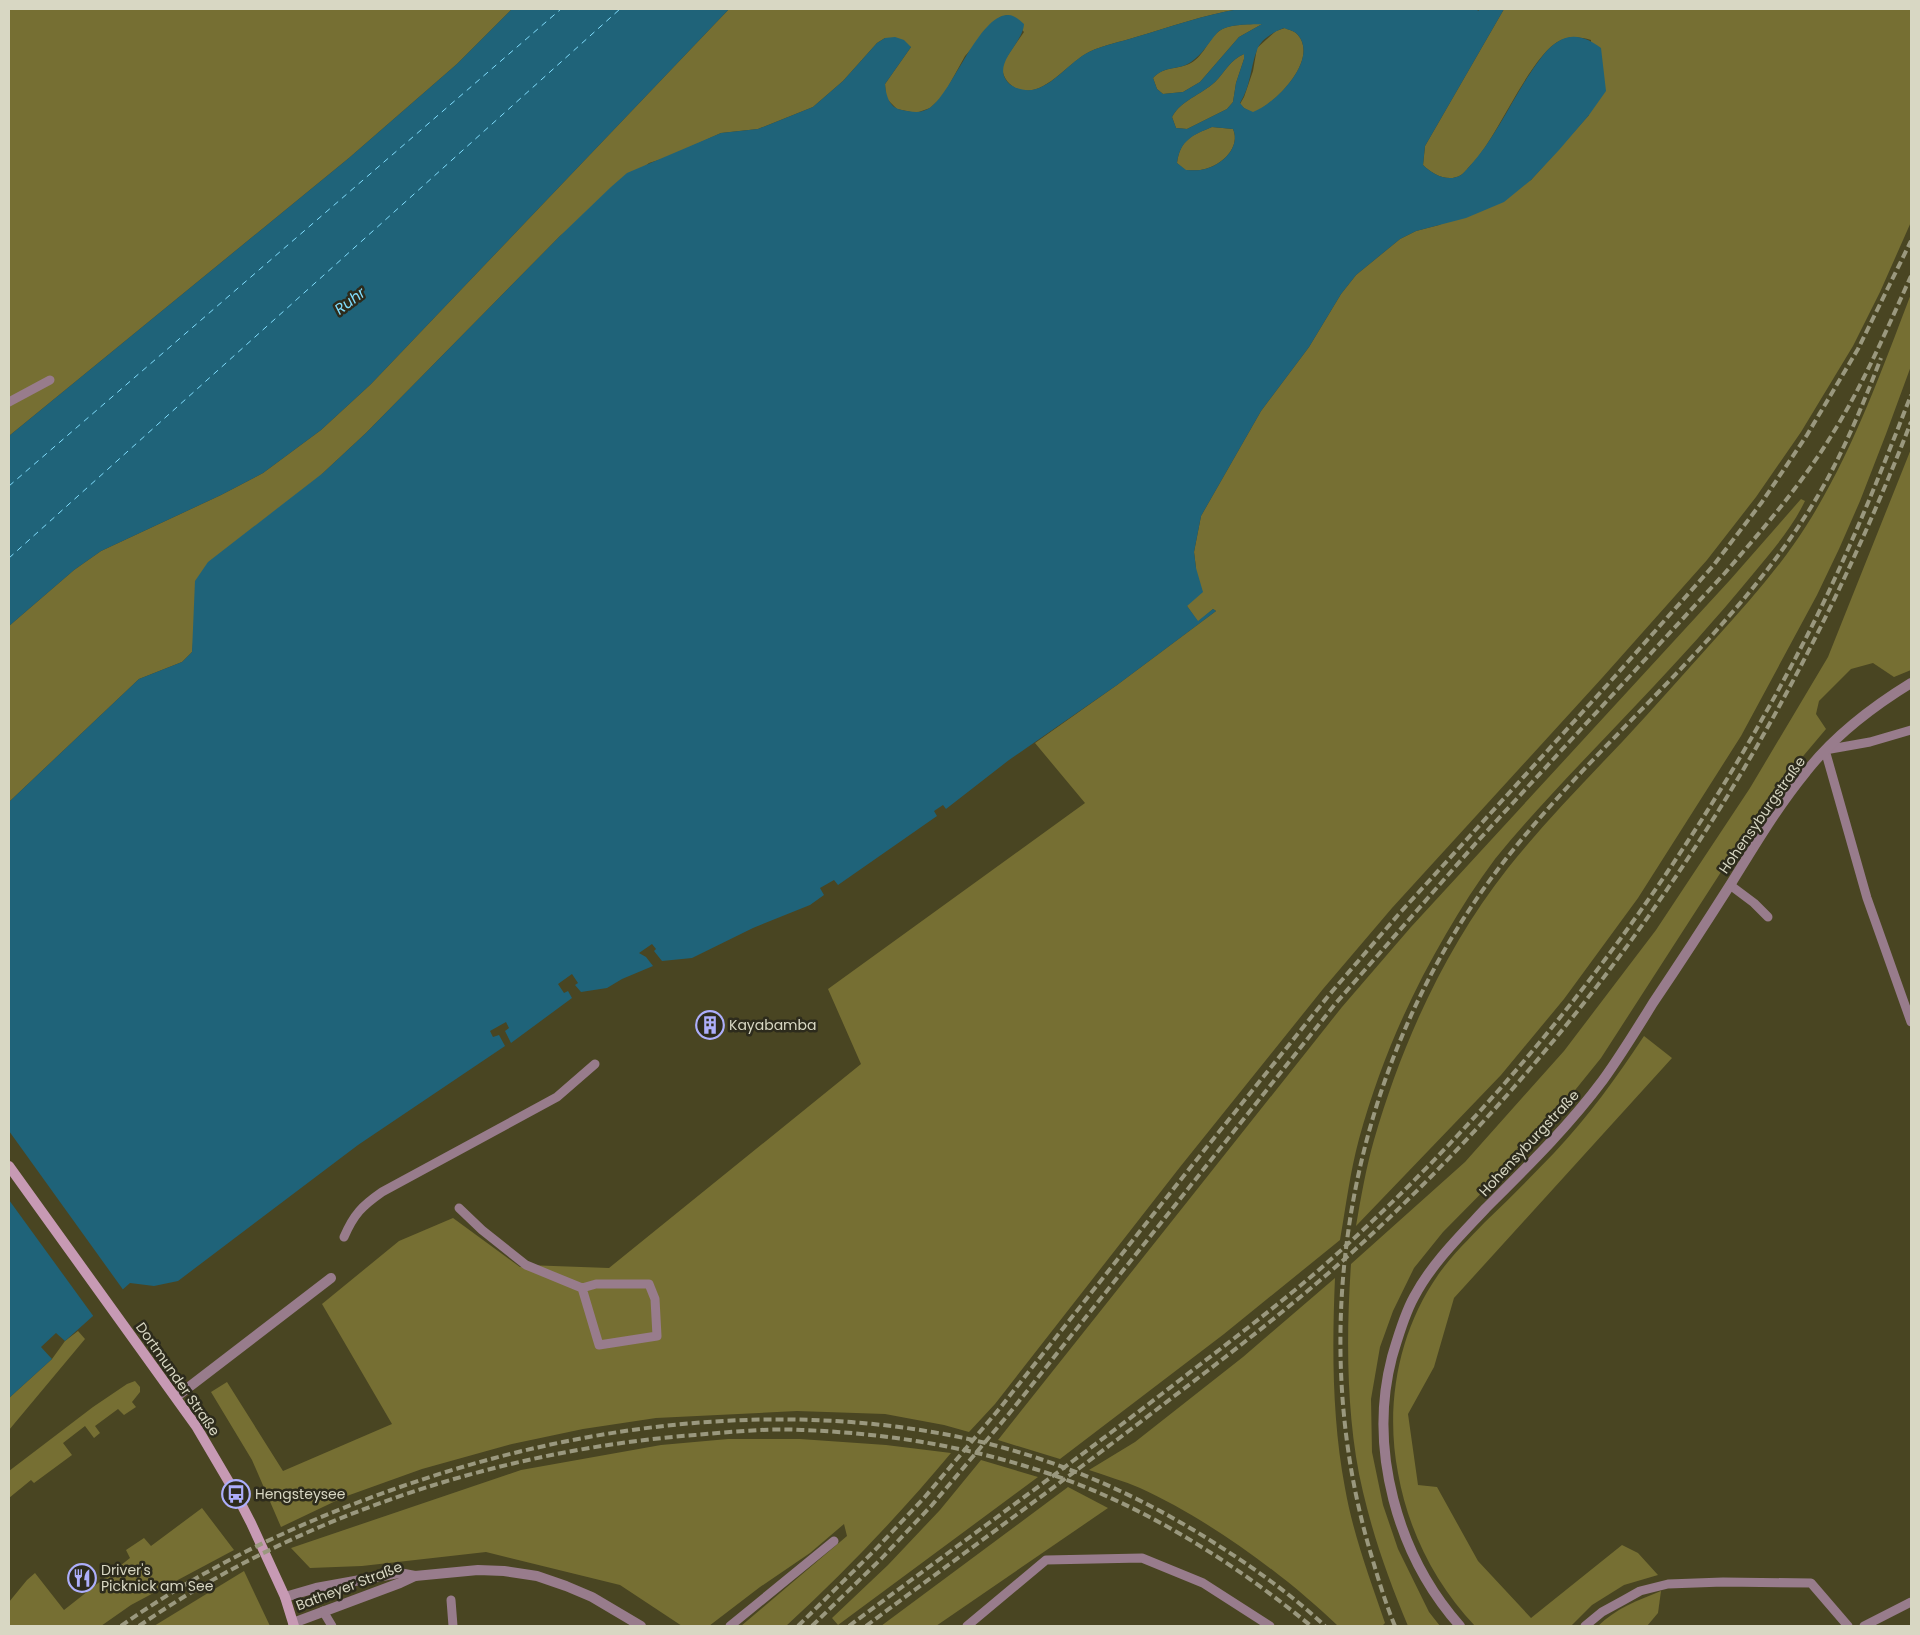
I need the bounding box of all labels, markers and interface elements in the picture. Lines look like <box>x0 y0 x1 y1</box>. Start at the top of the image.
water label: Ruhr <box>330 282 370 319</box>
street label: Hohensyburgstraße <box>1714 752 1810 878</box>
building icon: Kayabamba <box>695 1010 725 1040</box>
place label: Kayabamba <box>729 1015 816 1035</box>
street label: Hohensyburgstraße <box>1474 1085 1584 1201</box>
street label: Dortmunder Straße <box>131 1318 225 1440</box>
bus stop icon: Hengsteysee <box>221 1479 251 1509</box>
place label: Hengsteysee <box>255 1484 346 1504</box>
street label: Batheyer Straße <box>293 1556 405 1615</box>
place label: Driver's Picknick am See <box>101 1560 214 1596</box>
restaurant icon: Driver's Picknick am See <box>67 1563 97 1593</box>

